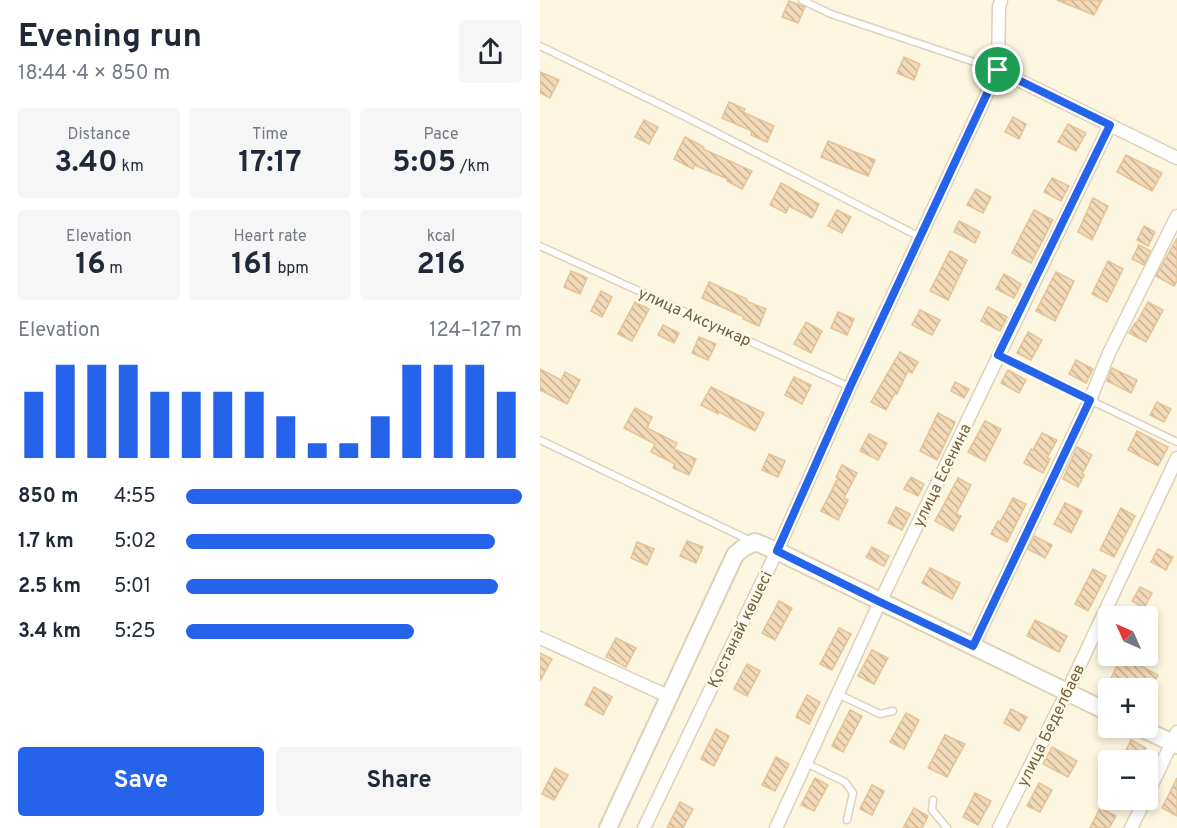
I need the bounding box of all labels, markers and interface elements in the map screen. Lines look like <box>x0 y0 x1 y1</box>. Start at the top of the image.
text: Evening run <box>18 17 202 59</box>
button: share <box>459 20 522 83</box>
pin <box>972 44 1023 95</box>
icon: arrive <box>981 53 1014 86</box>
text: 18:44 · 4 × 850 m <box>18 61 170 87</box>
text: Distance <box>68 125 130 145</box>
text: Time <box>252 125 288 145</box>
text: Pace <box>423 125 459 145</box>
text: 3.40 <box>54 145 118 182</box>
text: 17:17 <box>238 145 302 182</box>
text: 5:05 <box>392 145 456 182</box>
text: km <box>118 157 144 177</box>
text: /km <box>456 157 490 177</box>
text: Elevation <box>66 227 132 247</box>
text: Heart rate <box>233 227 307 247</box>
text: kcal <box>427 227 455 247</box>
text: 16 <box>75 247 106 284</box>
text: 161 <box>231 247 274 284</box>
text: 216 <box>417 247 465 284</box>
text: m <box>106 259 123 279</box>
text: bpm <box>274 259 309 279</box>
street label: улица Аксункар <box>634 284 754 352</box>
text: Elevation <box>18 318 100 344</box>
text: 124–127 m <box>429 318 522 344</box>
street label: улица Есенина <box>909 421 976 531</box>
text: 850 m <box>18 484 78 510</box>
text: 4:55 <box>114 484 156 510</box>
text: 1.7 km <box>18 529 74 555</box>
text: 5:02 <box>114 529 156 555</box>
street label: Қостанай көшесі <box>704 568 778 692</box>
text: 2.5 km <box>18 574 81 600</box>
text: 5:01 <box>114 574 151 600</box>
north arrow <box>1098 606 1158 666</box>
map controls <box>1098 606 1158 810</box>
text: 3.4 km <box>18 619 81 645</box>
text: 5:25 <box>114 619 156 645</box>
street label: улица Беделбаев <box>1013 661 1090 790</box>
button: + <box>1098 678 1158 738</box>
button: Save <box>18 747 264 816</box>
button: Share <box>276 747 522 816</box>
button: − <box>1098 750 1158 810</box>

